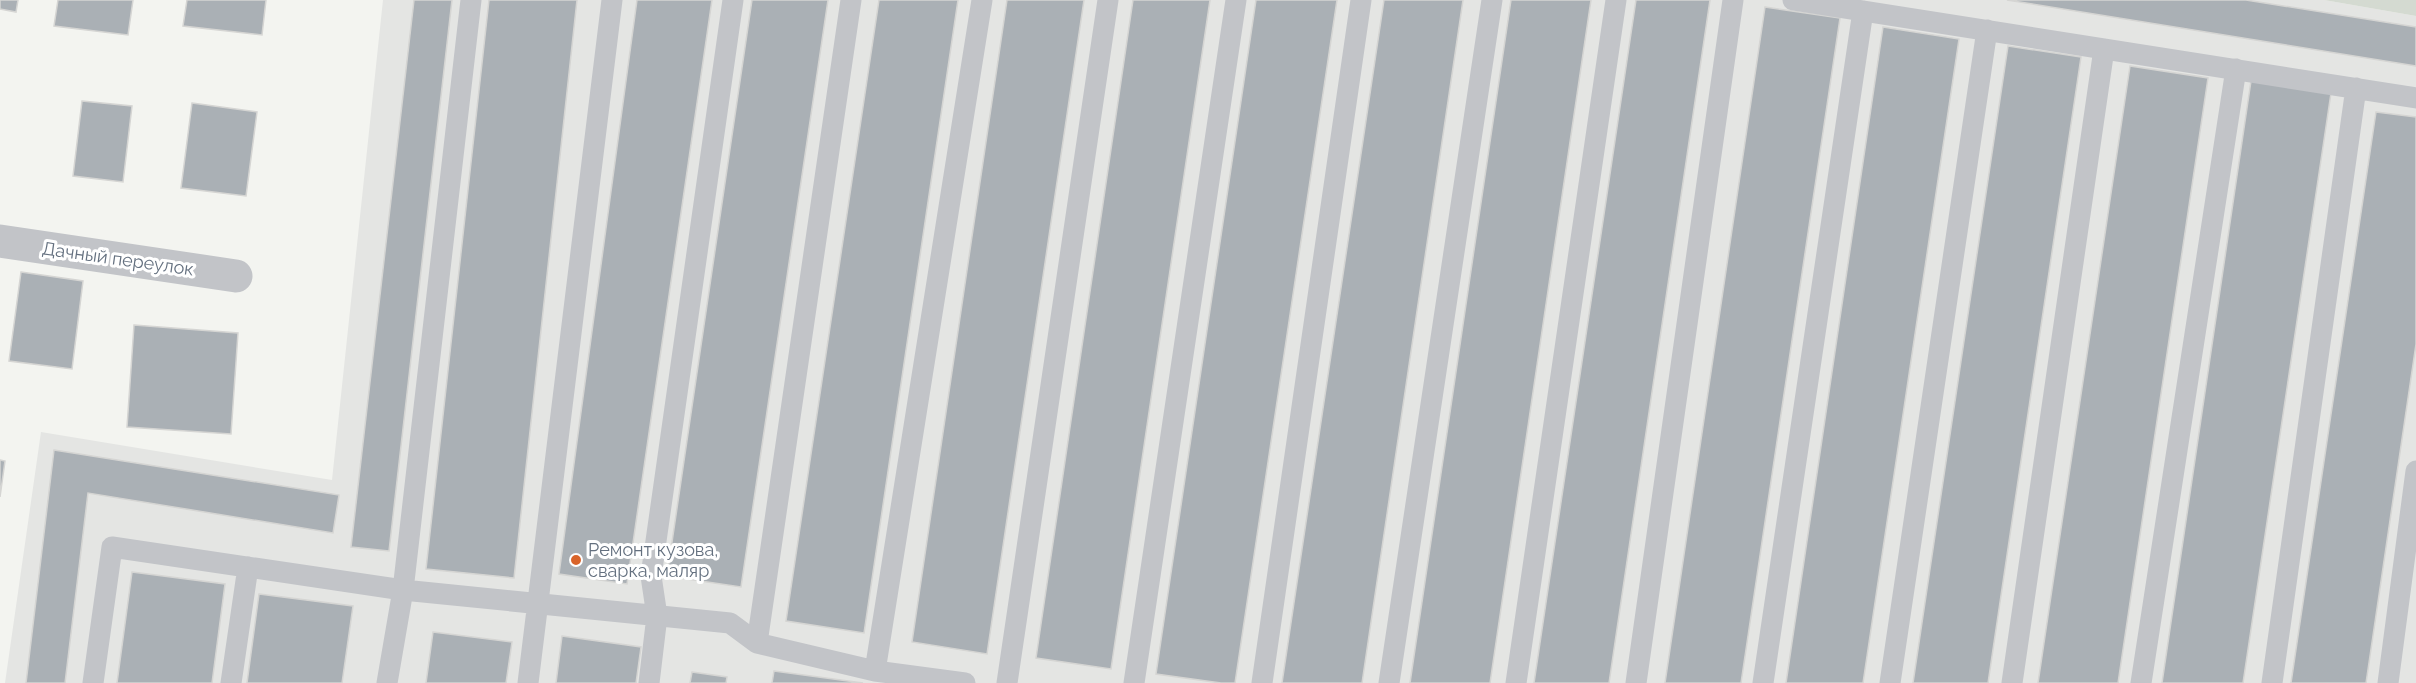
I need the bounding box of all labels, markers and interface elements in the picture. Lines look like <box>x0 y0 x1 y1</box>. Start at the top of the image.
street label: Дачный переулок <box>41 237 195 280</box>
place label: Ремонт кузова, сварка, маляр <box>588 539 718 581</box>
marker: Ремонт кузова, сварка, маляр <box>569 553 583 567</box>

